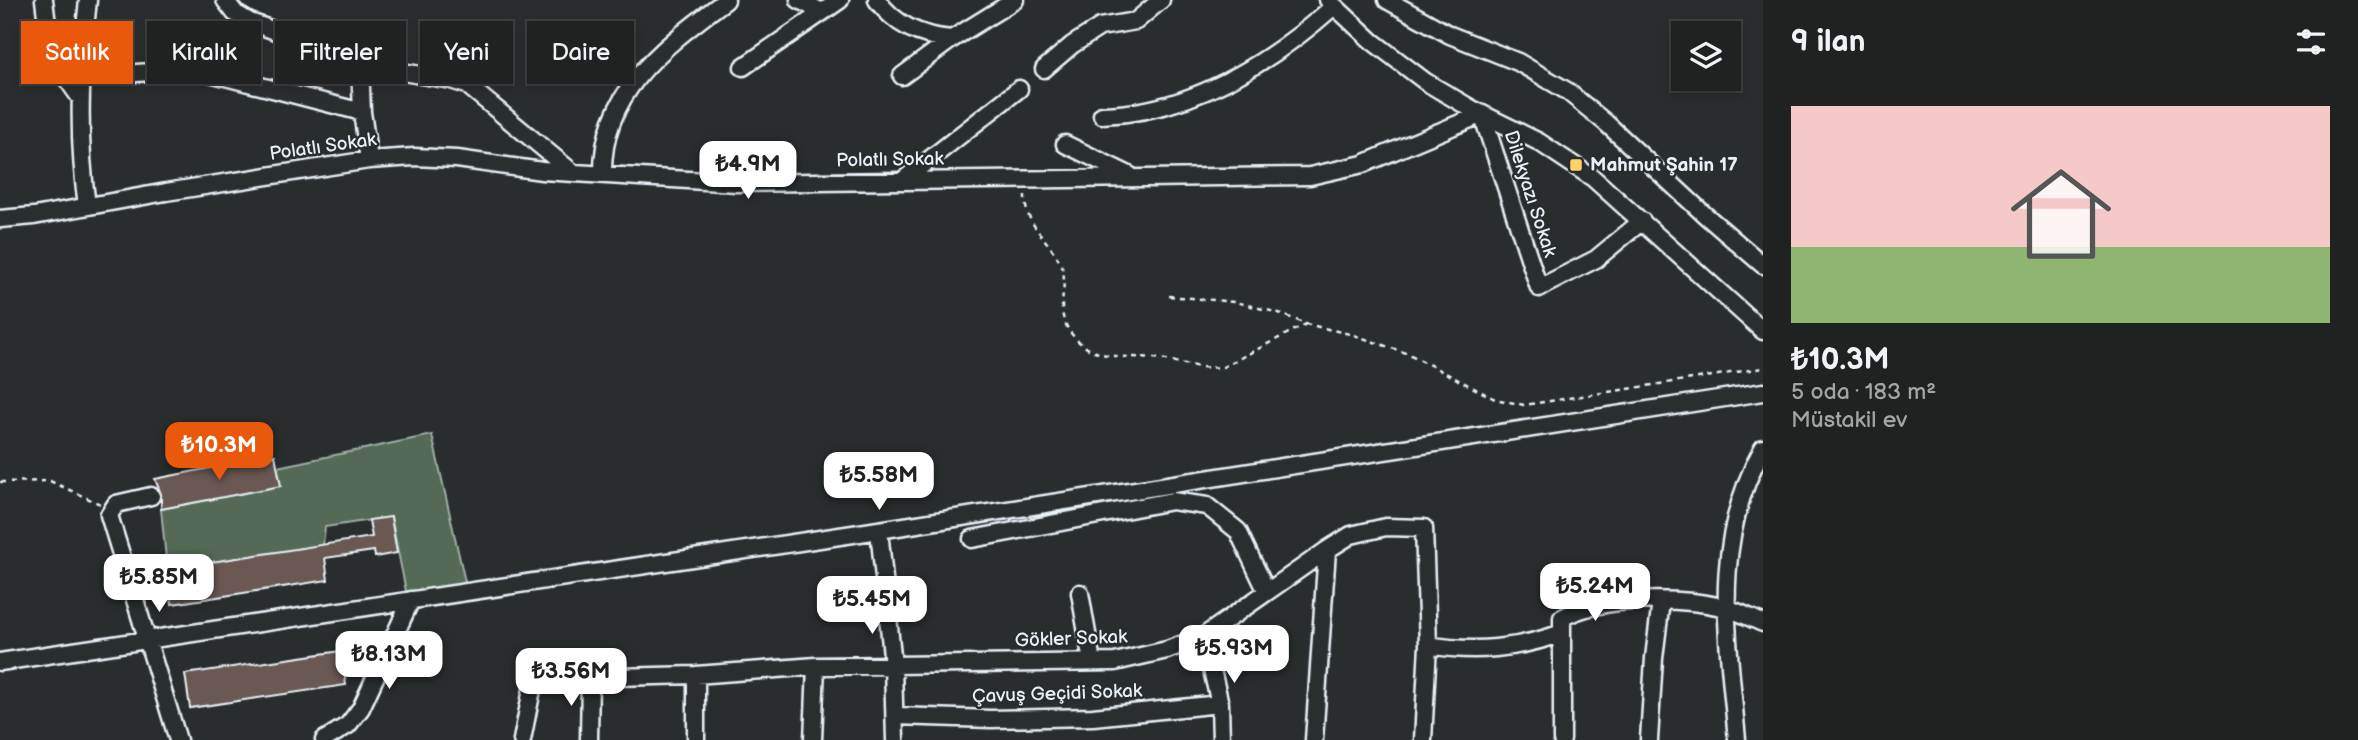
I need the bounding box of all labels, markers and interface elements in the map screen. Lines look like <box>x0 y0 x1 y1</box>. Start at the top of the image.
chip: Satılık <box>21 21 133 84</box>
chip: Kiralık <box>147 21 261 84</box>
chip: Filtreler <box>275 21 406 84</box>
chip: Yeni <box>420 21 513 84</box>
chip: Daire <box>527 21 634 84</box>
map controls <box>1671 21 1741 91</box>
button: layers <box>1671 21 1741 91</box>
icon: filters <box>2292 23 2330 61</box>
text: 9 ilan <box>1791 24 1866 60</box>
street label: Polatlı Sokak <box>268 128 379 166</box>
street label: Dilekyazı Sokak <box>1499 128 1562 261</box>
pin: ₺4.9M <box>699 142 797 201</box>
street label: Polatlı Sokak <box>836 148 945 172</box>
text: ₺4.9M <box>715 150 781 178</box>
icon: home <box>1998 151 2124 277</box>
place label: Mahmut Şahin 17 <box>1590 154 1738 177</box>
marker: Mahmut Şahin 17 <box>1568 157 1584 173</box>
text: ₺10.3M <box>1791 342 1889 378</box>
text: 5 oda · 183 m² <box>1791 378 1936 406</box>
text: Müstakil ev <box>1791 406 1907 434</box>
pin: ₺10.3M <box>162 422 276 482</box>
text: ₺10.3M <box>181 431 257 459</box>
pin: ₺5.58M <box>822 452 936 512</box>
text: ₺5.58M <box>840 461 918 489</box>
pin: ₺5.85M <box>102 554 216 614</box>
text: ₺5.85M <box>120 563 198 591</box>
pin: ₺5.24M <box>1538 564 1652 623</box>
text: ₺5.24M <box>1556 572 1634 600</box>
pin: ₺5.45M <box>815 576 929 636</box>
text: ₺5.45M <box>833 585 911 613</box>
street label: Gökler Sokak <box>1014 626 1128 652</box>
pin: ₺5.93M <box>1177 626 1291 685</box>
pin: ₺8.13M <box>332 632 446 691</box>
text: ₺5.93M <box>1195 634 1273 662</box>
text: ₺8.13M <box>352 640 426 668</box>
pin: ₺3.56M <box>514 648 628 708</box>
text: ₺3.56M <box>532 657 610 685</box>
street label: Çavuş Geçidi Sokak <box>972 680 1143 708</box>

